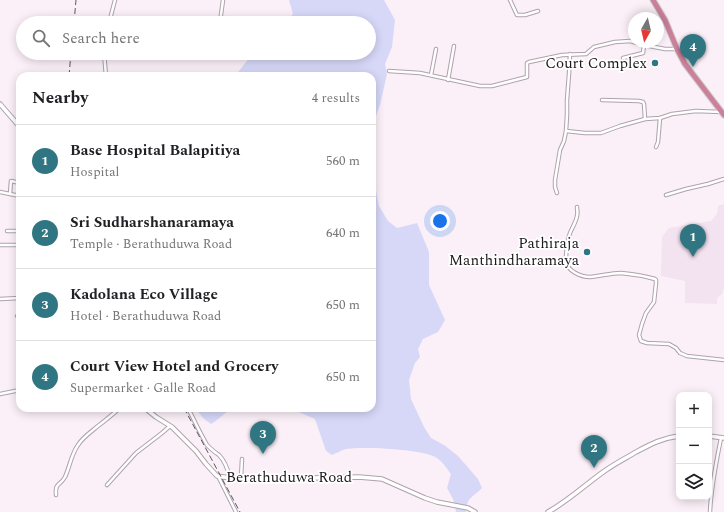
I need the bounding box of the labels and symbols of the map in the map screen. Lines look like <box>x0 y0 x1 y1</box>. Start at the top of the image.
north arrow <box>628 12 664 48</box>
pin: 4 <box>680 34 706 67</box>
place label: Court Complex <box>545 52 648 75</box>
marker: Court Complex <box>650 58 660 68</box>
your location <box>430 211 450 231</box>
pin: 1 <box>680 224 706 257</box>
place label: Pathiraja Manthindharamaya <box>449 232 580 272</box>
marker: Pathiraja Manthindharamaya <box>582 247 592 257</box>
pin: 3 <box>250 421 276 454</box>
pin: 2 <box>581 435 607 468</box>
street label: Berathuduwa Road <box>226 466 352 489</box>

